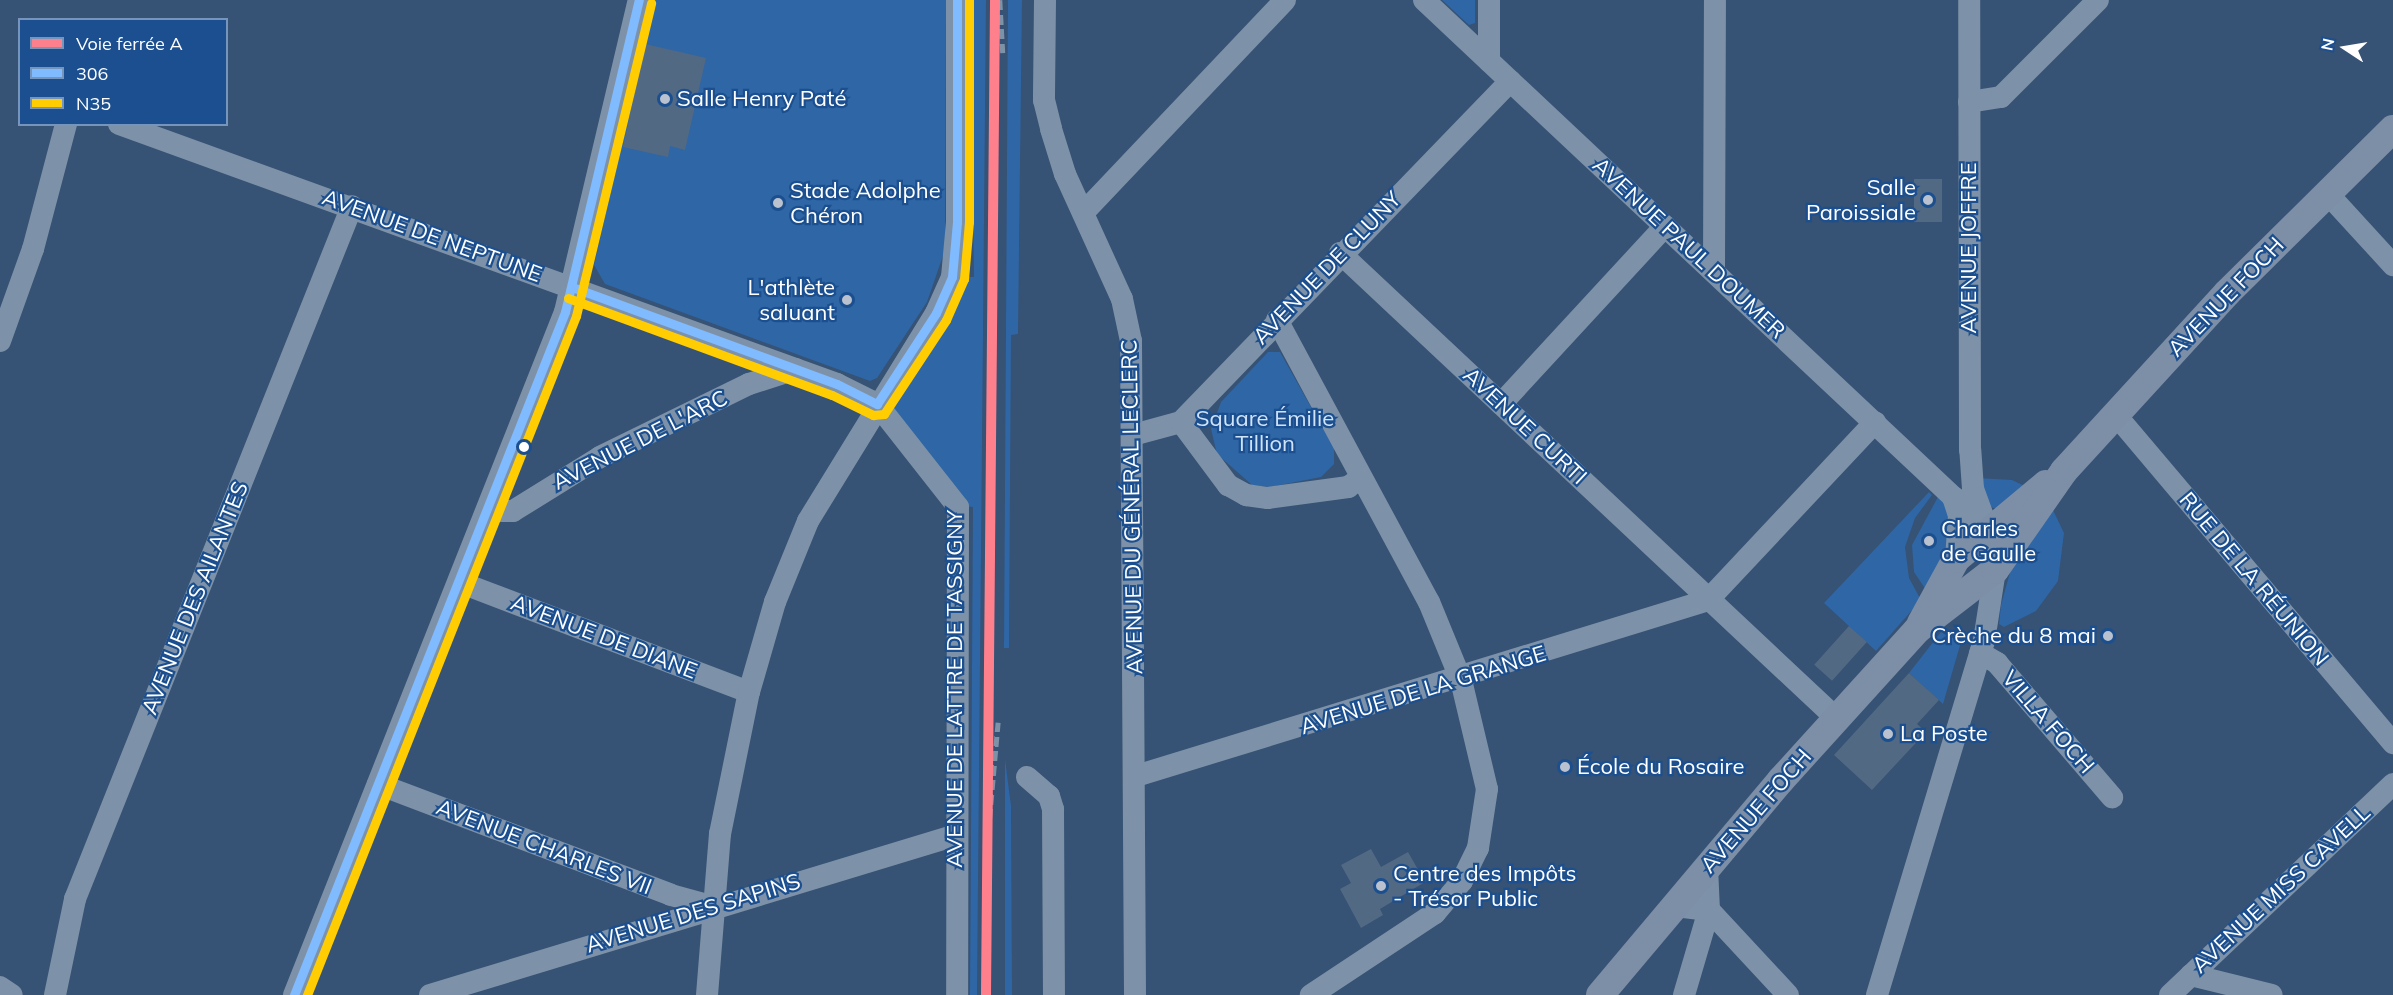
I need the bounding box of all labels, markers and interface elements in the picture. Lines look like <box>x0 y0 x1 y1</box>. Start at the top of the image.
legend <box>18 18 228 126</box>
north arrow <box>2315 18 2375 78</box>
text: Voie ferrée A <box>76 32 183 55</box>
text: N <box>2316 36 2338 52</box>
text: 306 <box>76 62 108 85</box>
place label: Salle Henry Paté <box>677 86 846 112</box>
text: N35 <box>76 92 111 115</box>
marker: Salle Henry Paté <box>658 92 672 106</box>
street label: AVENUE PAUL DOUMER <box>1587 152 1791 344</box>
street label: AVENUE JOFFRE <box>1956 162 1982 334</box>
place label: Salle Paroissiale <box>1806 174 1916 226</box>
place label: Stade Adolphe Chéron <box>790 177 941 228</box>
street label: AVENUE DE NEPTUNE <box>319 184 545 288</box>
street label: AVENUE DE CLUNY <box>1247 186 1407 350</box>
marker: Salle Paroissiale <box>1921 193 1935 207</box>
marker: Stade Adolphe Chéron <box>771 196 785 210</box>
street label: AVENUE FOCH <box>2163 232 2289 362</box>
place label: L'athlète saluant <box>748 274 835 326</box>
marker: L'athlète saluant <box>840 293 854 307</box>
street label: AVENUE DU GÉNÉRAL LECLERC <box>1116 339 1148 675</box>
street label: AVENUE CURTI <box>1458 362 1592 490</box>
street label: AVENUE DE L'ARC <box>548 384 732 496</box>
park label: Square Émilie Tillion <box>1196 405 1334 457</box>
unlabelled marker <box>518 441 530 453</box>
street label: AVENUE DES AILANTES <box>136 478 254 718</box>
street label: RUE DE LA RÉUNION <box>2174 487 2334 671</box>
street label: AVENUE DE LATTRE DE TASSIGNY <box>942 510 968 868</box>
place label: Charles de Gaulle <box>1941 515 2036 566</box>
marker: Charles de Gaulle <box>1922 534 1936 548</box>
street label: AVENUE DE DIANE <box>507 589 701 685</box>
place label: Crèche du 8 mai <box>1931 623 2096 649</box>
marker: Crèche du 8 mai <box>2101 629 2115 643</box>
street label: AVENUE DE LA GRANGE <box>1297 640 1549 740</box>
street label: VILLA FOCH <box>1996 665 2100 779</box>
place label: La Poste <box>1900 721 1988 747</box>
marker: La Poste <box>1881 727 1895 741</box>
street label: AVENUE FOCH <box>1695 744 1817 878</box>
place label: École du Rosaire <box>1577 754 1744 780</box>
marker: École du Rosaire <box>1558 760 1572 774</box>
street label: AVENUE CHARLES VII <box>433 794 655 900</box>
street label: AVENUE MISS CAVELL <box>2186 800 2376 978</box>
place label: Centre des Impôts - Trésor Public <box>1393 860 1576 912</box>
street label: AVENUE DES SAPINS <box>583 868 803 958</box>
marker: Centre des Impôts - Trésor Public <box>1374 879 1388 893</box>

